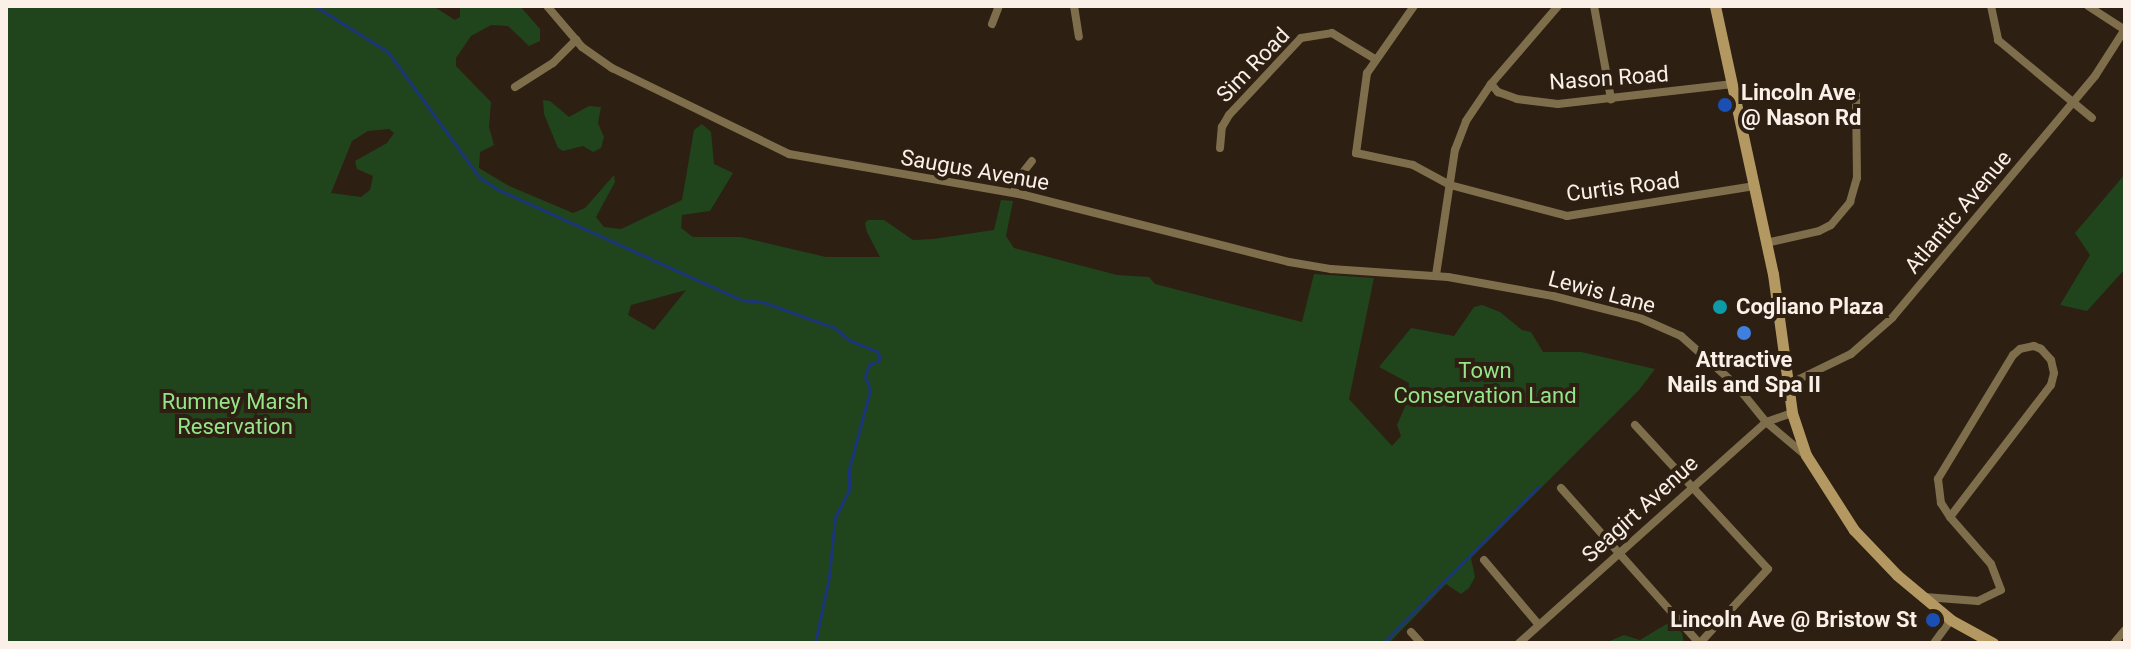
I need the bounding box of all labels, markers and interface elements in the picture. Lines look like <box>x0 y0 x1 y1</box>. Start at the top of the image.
street label: Sim Road <box>1211 22 1295 108</box>
street label: Nason Road <box>1548 61 1670 95</box>
place label: Lincoln Ave @ Nason Rd <box>1741 79 1861 130</box>
marker: Lincoln Ave @ Nason Rd <box>1716 96 1734 114</box>
street label: Saugus Avenue <box>899 144 1051 196</box>
street label: Atlantic Avenue <box>1899 145 2017 279</box>
street label: Curtis Road <box>1565 167 1681 207</box>
street label: Lewis Lane <box>1546 265 1658 319</box>
place label: Cogliano Plaza <box>1736 294 1884 320</box>
marker: Cogliano Plaza <box>1711 298 1729 316</box>
marker: Attractive Nails and Spa II <box>1735 324 1753 342</box>
place label: Attractive Nails and Spa II <box>1667 346 1821 398</box>
park label: Town Conservation Land <box>1393 357 1577 408</box>
park label: Rumney Marsh Reservation <box>162 388 308 440</box>
street label: Seagirt Avenue <box>1577 450 1703 568</box>
place label: Lincoln Ave @ Bristow St <box>1670 607 1917 633</box>
marker: Lincoln Ave @ Bristow St <box>1924 611 1942 629</box>

